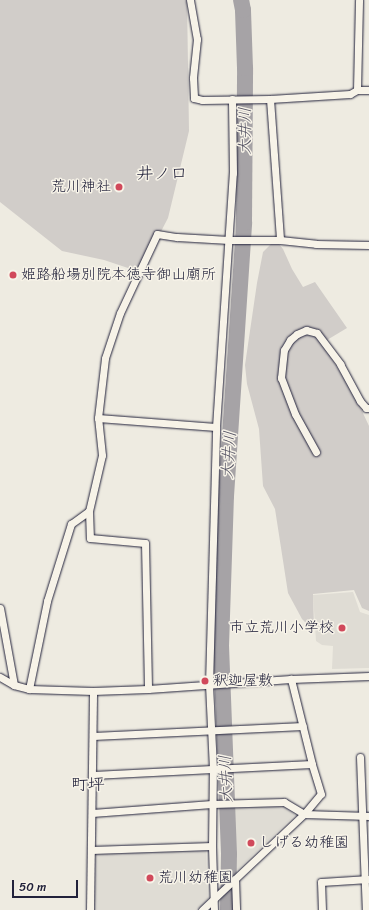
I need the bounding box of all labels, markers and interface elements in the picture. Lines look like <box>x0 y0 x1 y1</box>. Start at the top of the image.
water label: 大井川 <box>235 107 255 155</box>
district label: 井ノ口 <box>137 164 187 184</box>
place label: 荒川神社 <box>51 178 111 196</box>
marker: 荒川神社 <box>114 182 124 192</box>
place label: 姫路船場別院本徳寺御山廟所 <box>21 266 216 284</box>
marker: 姫路船場別院本徳寺御山廟所 <box>8 270 18 280</box>
water label: 大井川 <box>218 430 240 480</box>
place label: 市立荒川小学校 <box>229 619 334 637</box>
marker: 市立荒川小学校 <box>337 623 347 633</box>
place label: 釈迦屋敷 <box>213 672 273 690</box>
marker: 釈迦屋敷 <box>200 676 210 686</box>
water label: 大井川 <box>216 755 236 803</box>
district label: 町坪 <box>71 775 105 795</box>
place label: しげる幼稚園 <box>259 834 349 852</box>
marker: しげる幼稚園 <box>246 838 256 848</box>
place label: 荒川幼稚園 <box>158 869 233 887</box>
scale bar <box>14 872 80 898</box>
marker: 荒川幼稚園 <box>145 873 155 883</box>
text: 50 m <box>19 876 46 898</box>

